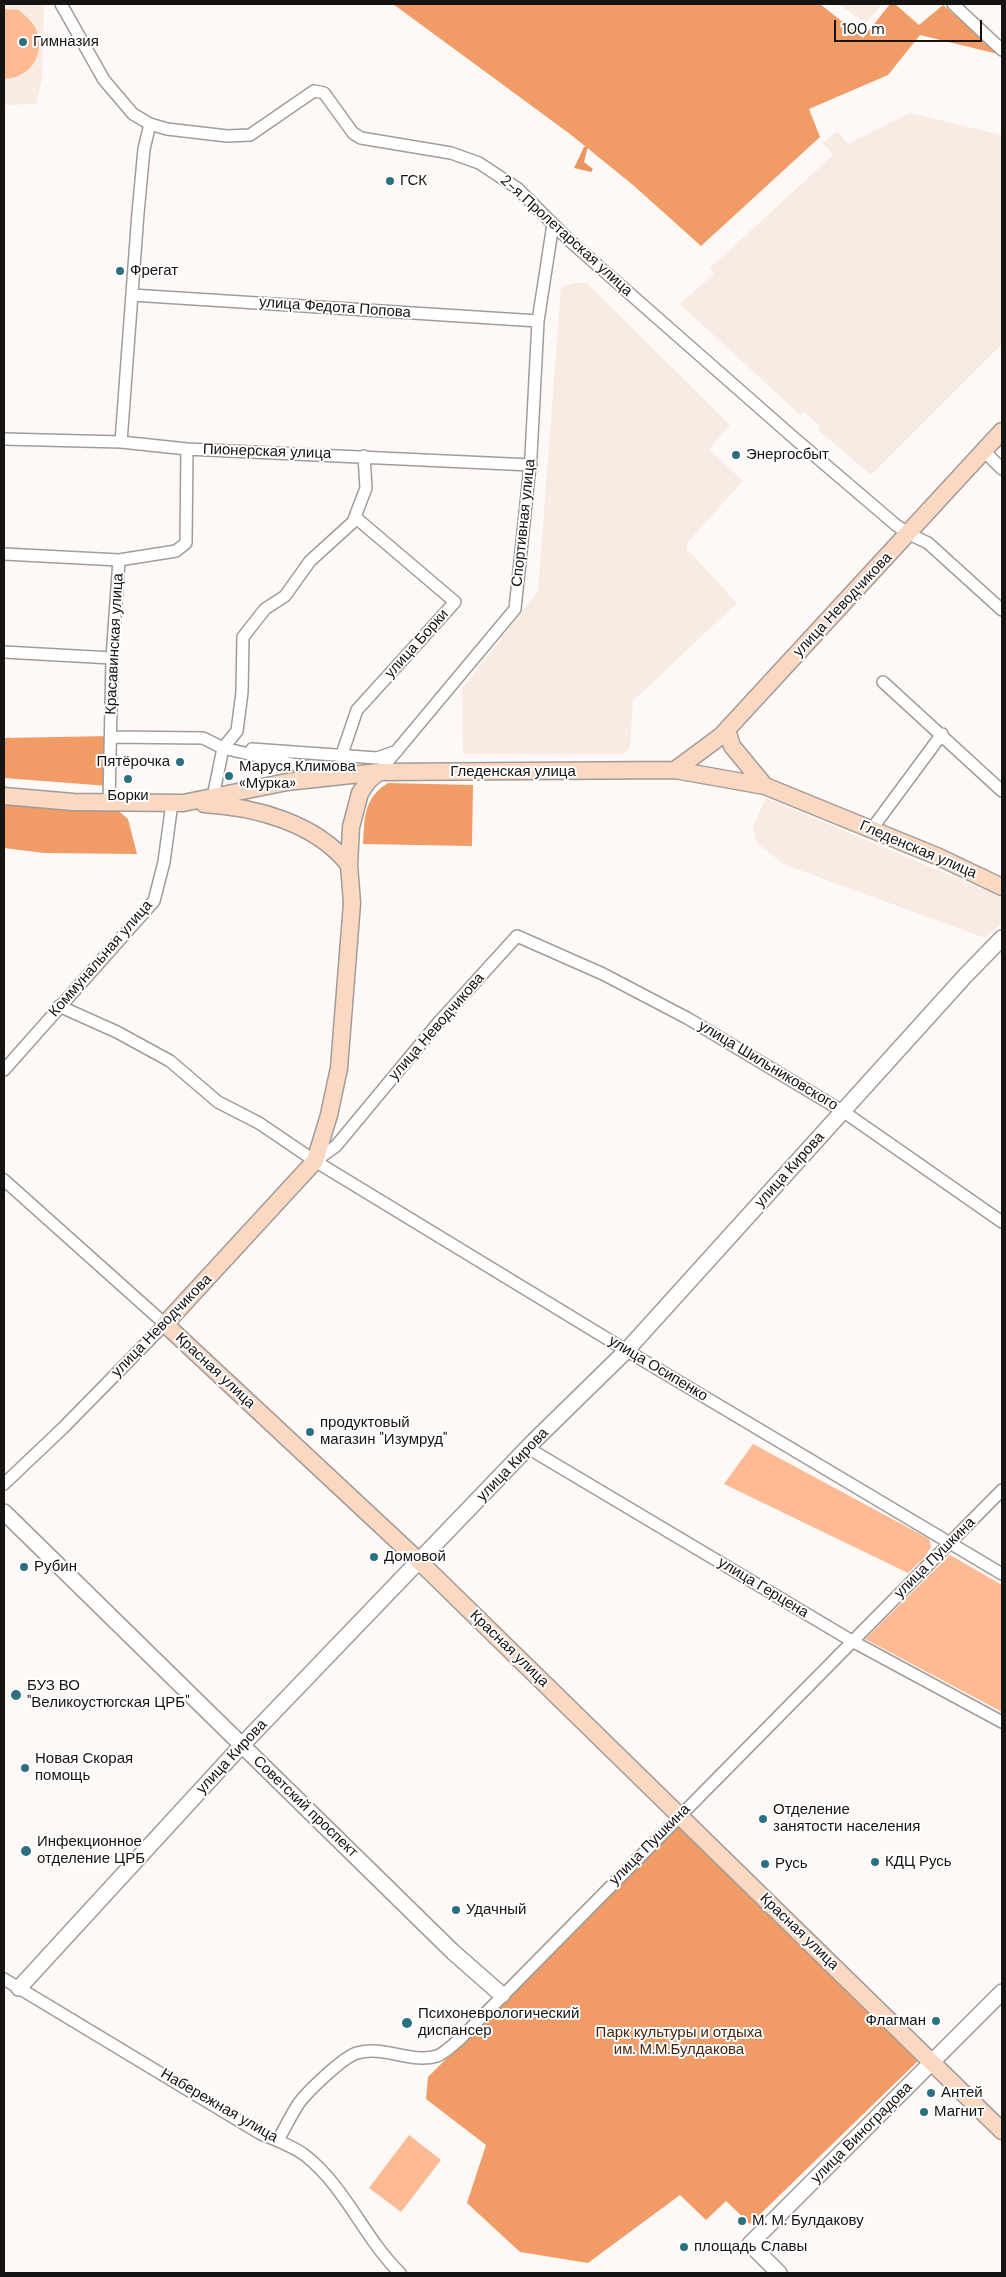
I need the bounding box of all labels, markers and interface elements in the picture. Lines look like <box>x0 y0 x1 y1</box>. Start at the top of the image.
scale bar <box>836 10 984 42</box>
text: 100 m <box>842 19 885 39</box>
place label: Гимназия <box>33 33 99 51</box>
marker: Гимназия <box>17 36 29 48</box>
place label: ГСК <box>400 172 427 190</box>
street label: 2-я Пролетарская улица <box>496 172 636 300</box>
marker: ГСК <box>384 175 396 187</box>
place label: Фрегат <box>130 262 178 280</box>
marker: Фрегат <box>114 265 126 277</box>
street label: улица Федота Попова <box>258 294 412 322</box>
street label: Пионерская улица <box>202 441 332 463</box>
place label: Энергосбыт <box>746 446 829 464</box>
marker: Энергосбыт <box>730 449 742 461</box>
street label: Спортивная улица <box>508 458 540 588</box>
street label: улица Неводчикова <box>790 549 896 661</box>
street label: Красавинская улица <box>102 573 128 715</box>
street label: улица Борки <box>381 606 453 682</box>
place label: Пятёрочка <box>96 753 170 771</box>
marker: Пятёрочка <box>174 756 186 768</box>
place label: Маруся Климова «Мурка» <box>239 758 356 793</box>
street label: Гледенская улица <box>450 763 576 781</box>
marker: Маруся Климова «Мурка» <box>223 770 235 782</box>
marker: Борки <box>122 773 134 785</box>
place label: Борки <box>107 787 149 805</box>
street label: Гледенская улица <box>857 817 979 883</box>
street label: Коммунальная улица <box>45 897 157 1021</box>
street label: улица Неводчикова <box>385 970 489 1084</box>
street label: улица Шильниковского <box>695 1017 841 1115</box>
street label: улица Кирова <box>751 1129 829 1211</box>
street label: улица Неводчикова <box>108 1271 216 1381</box>
street label: Красная улица <box>171 1329 259 1413</box>
street label: улица Осипенко <box>605 1332 711 1406</box>
place label: продуктовый магазин "Изумруд" <box>320 1414 447 1449</box>
street label: улица Кирова <box>473 1425 553 1505</box>
marker: продуктовый магазин "Изумруд" <box>304 1426 316 1438</box>
street label: улица Пушкина <box>891 1514 979 1602</box>
place label: Домовой <box>384 1548 446 1566</box>
marker: Домовой <box>368 1551 380 1563</box>
street label: улица Герцена <box>714 1554 812 1622</box>
place label: Рубин <box>34 1558 77 1576</box>
marker: Рубин <box>18 1561 30 1573</box>
street label: Красная улица <box>466 1607 552 1691</box>
place label: БУЗ ВО "Великоустюгская ЦРБ" <box>27 1677 190 1712</box>
marker: БУЗ ВО "Великоустюгская ЦРБ" <box>9 1688 23 1702</box>
street label: улица Кирова <box>193 1716 271 1798</box>
place label: Новая Скорая помощь <box>35 1750 133 1785</box>
street label: Советский проспект <box>249 1752 361 1862</box>
marker: Новая Скорая помощь <box>19 1762 31 1774</box>
street label: улица Пушкина <box>606 1801 694 1889</box>
place label: Отделение занятости населения <box>773 1801 920 1836</box>
marker: Отделение занятости населения <box>757 1813 769 1825</box>
place label: Инфекционное отделение ЦРБ <box>37 1833 145 1868</box>
marker: Инфекционное отделение ЦРБ <box>19 1844 33 1858</box>
place label: КДЦ Русь <box>885 1853 952 1871</box>
place label: Русь <box>775 1855 808 1873</box>
marker: КДЦ Русь <box>869 1856 881 1868</box>
marker: Русь <box>759 1858 771 1870</box>
street label: Красная улица <box>756 1890 842 1974</box>
place label: Удачный <box>466 1901 526 1919</box>
marker: Удачный <box>450 1904 462 1916</box>
place label: Психоневрологический диспансер <box>418 2005 579 2040</box>
place label: Флагман <box>866 2012 926 2030</box>
marker: Флагман <box>930 2015 942 2027</box>
marker: Психоневрологический диспансер <box>400 2016 414 2030</box>
park label: Парк культуры и отдыха им. М.М.Булдакова <box>596 2024 762 2059</box>
street label: Набережная улица <box>157 2065 281 2147</box>
street label: улица Виноградова <box>808 2079 916 2187</box>
place label: Антей <box>941 2084 983 2102</box>
marker: Антей <box>925 2087 937 2099</box>
place label: Магнит <box>934 2103 984 2121</box>
marker: Магнит <box>918 2106 930 2118</box>
place label: М. М. Булдакову <box>752 2212 864 2230</box>
marker: М. М. Булдакову <box>736 2215 748 2227</box>
place label: площадь Славы <box>694 2238 807 2256</box>
marker: площадь Славы <box>678 2241 690 2253</box>

